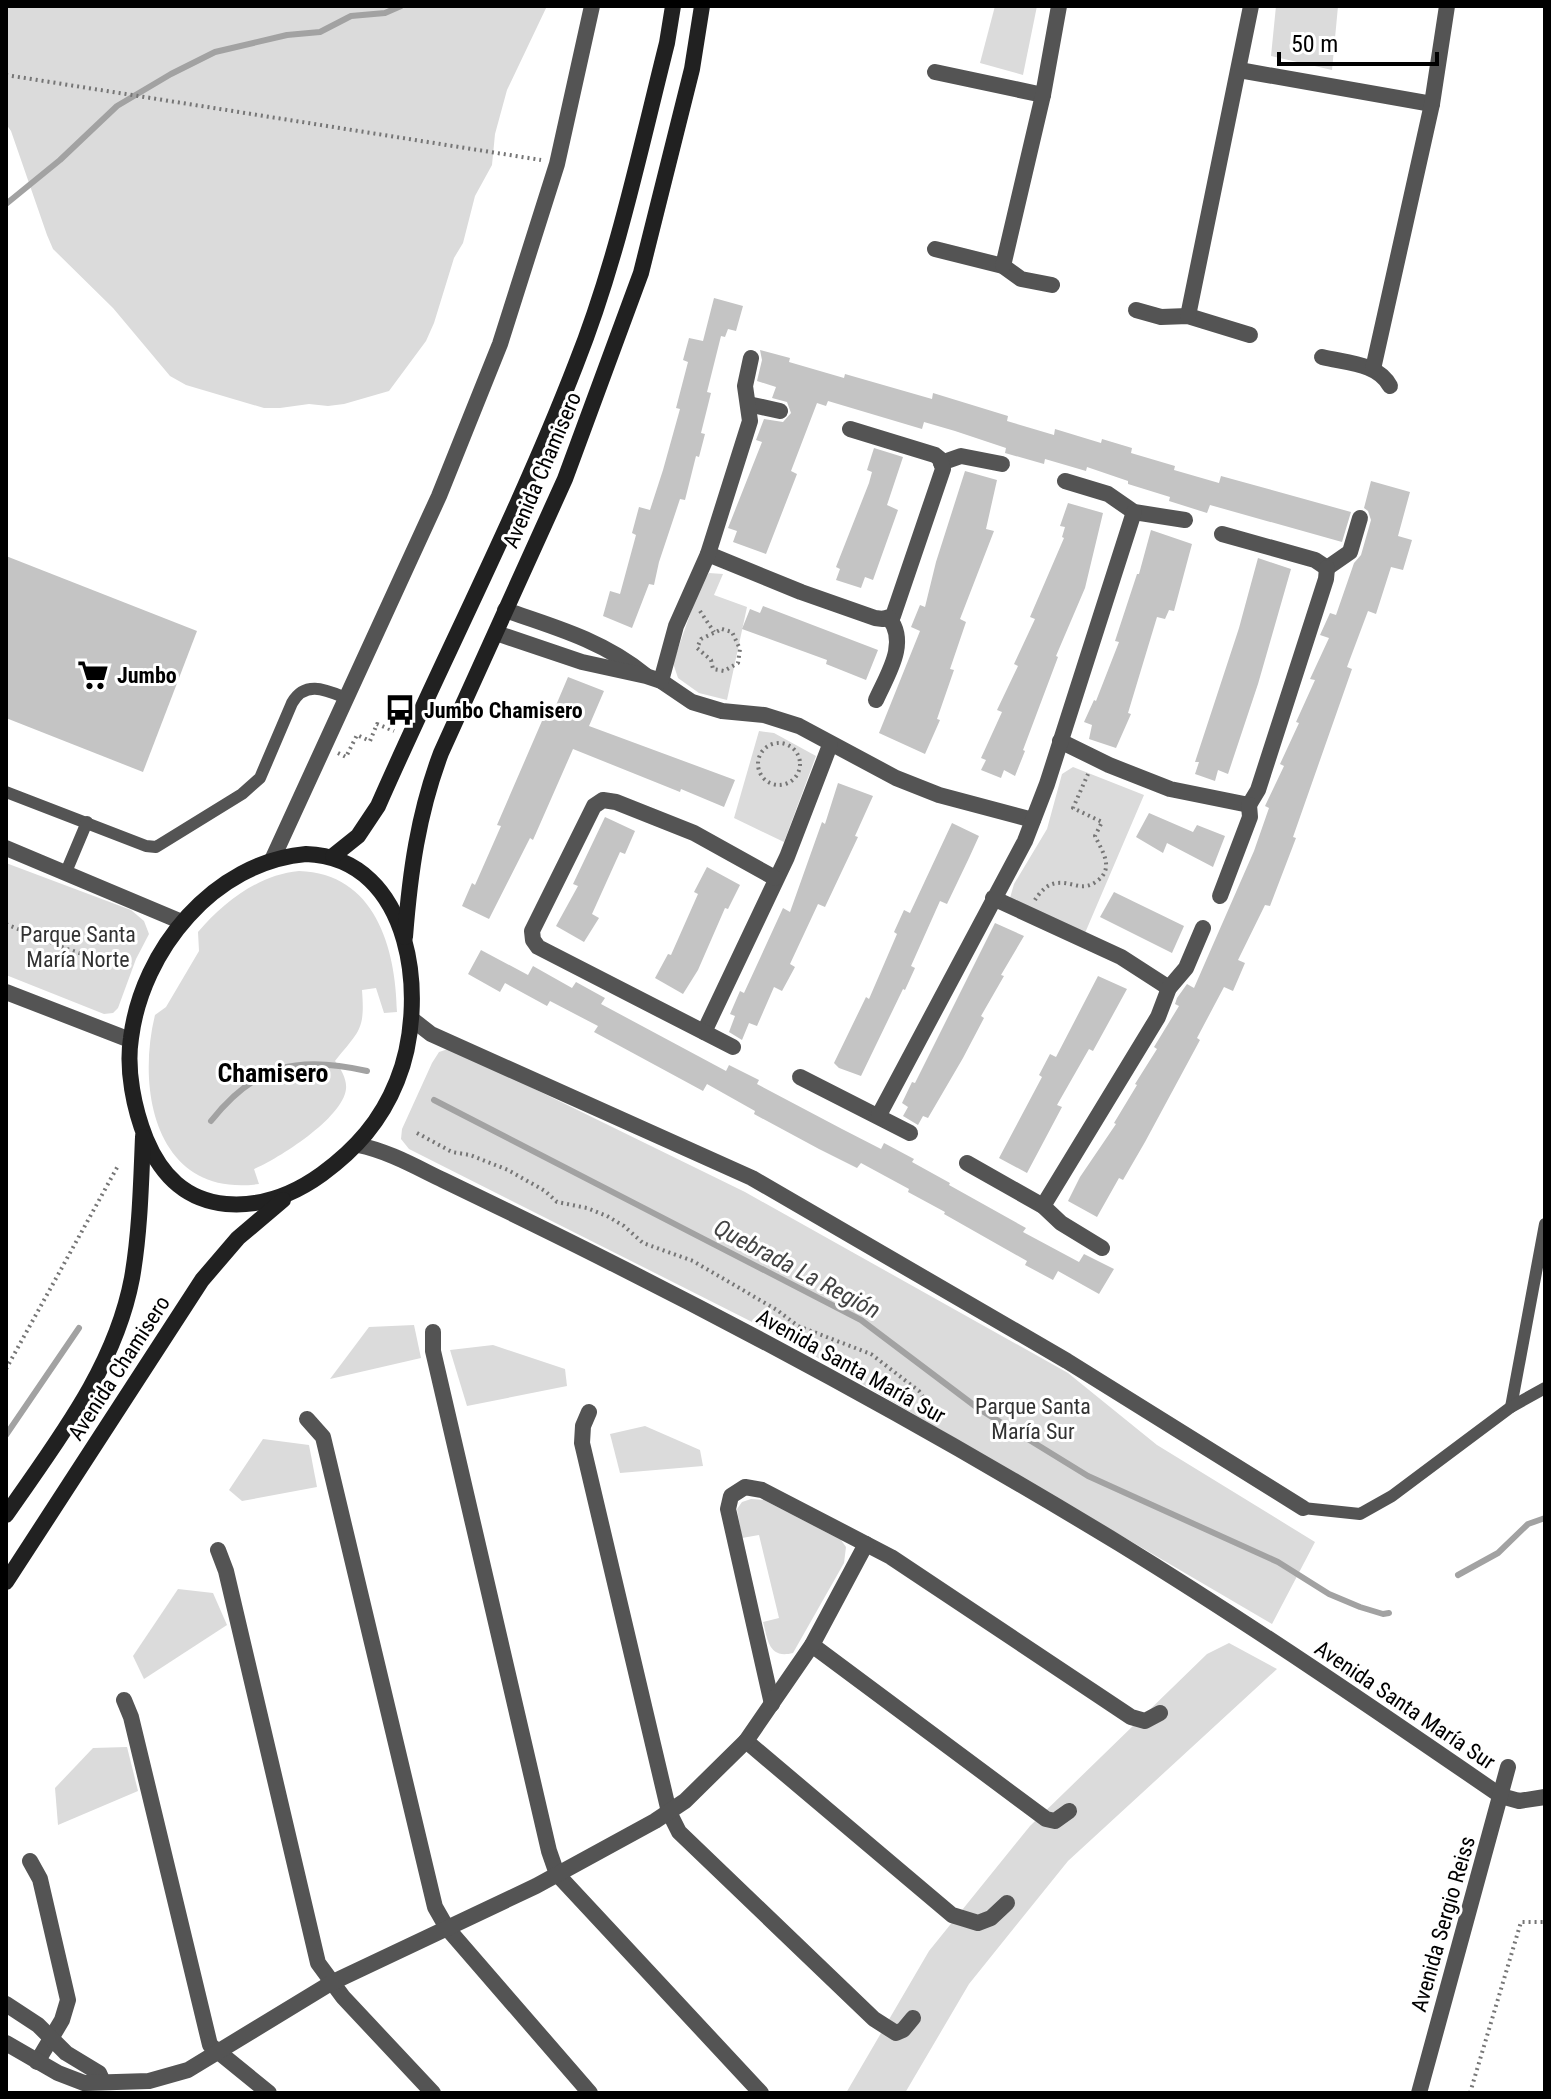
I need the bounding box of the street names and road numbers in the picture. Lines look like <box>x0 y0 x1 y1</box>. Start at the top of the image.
street label: Avenida Chamisero <box>498 388 586 552</box>
street label: Avenida Chamisero <box>63 1291 175 1445</box>
street label: Avenida Santa María Sur <box>752 1304 950 1428</box>
street label: Avenida Santa María Sur <box>1310 1635 1500 1775</box>
street label: Avenida Sergio Reiss <box>1406 1833 1480 2015</box>

